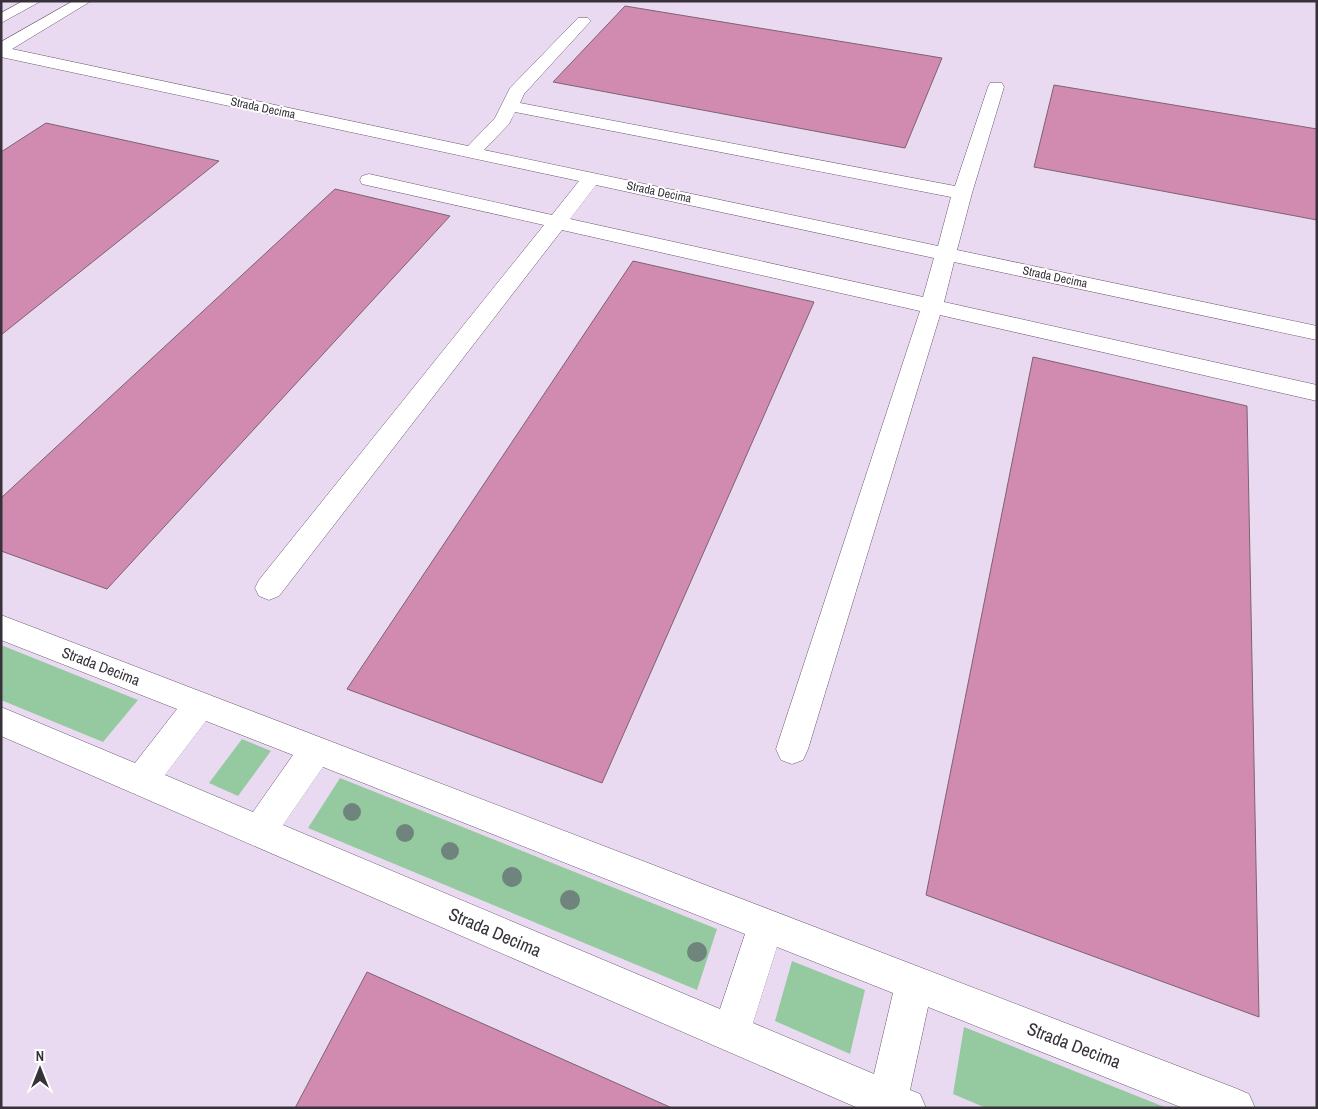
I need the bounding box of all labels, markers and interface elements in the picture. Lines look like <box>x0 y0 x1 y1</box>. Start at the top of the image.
street label: Strada Decima <box>229 93 297 123</box>
street label: Strada Decima <box>625 177 693 207</box>
street label: Strada Decima <box>1021 262 1089 292</box>
street label: Strada Decima <box>59 641 143 691</box>
street label: Strada Decima <box>445 901 545 963</box>
street label: Strada Decima <box>1024 1016 1124 1074</box>
north arrow <box>15 1044 65 1094</box>
text: N <box>36 1047 44 1065</box>

